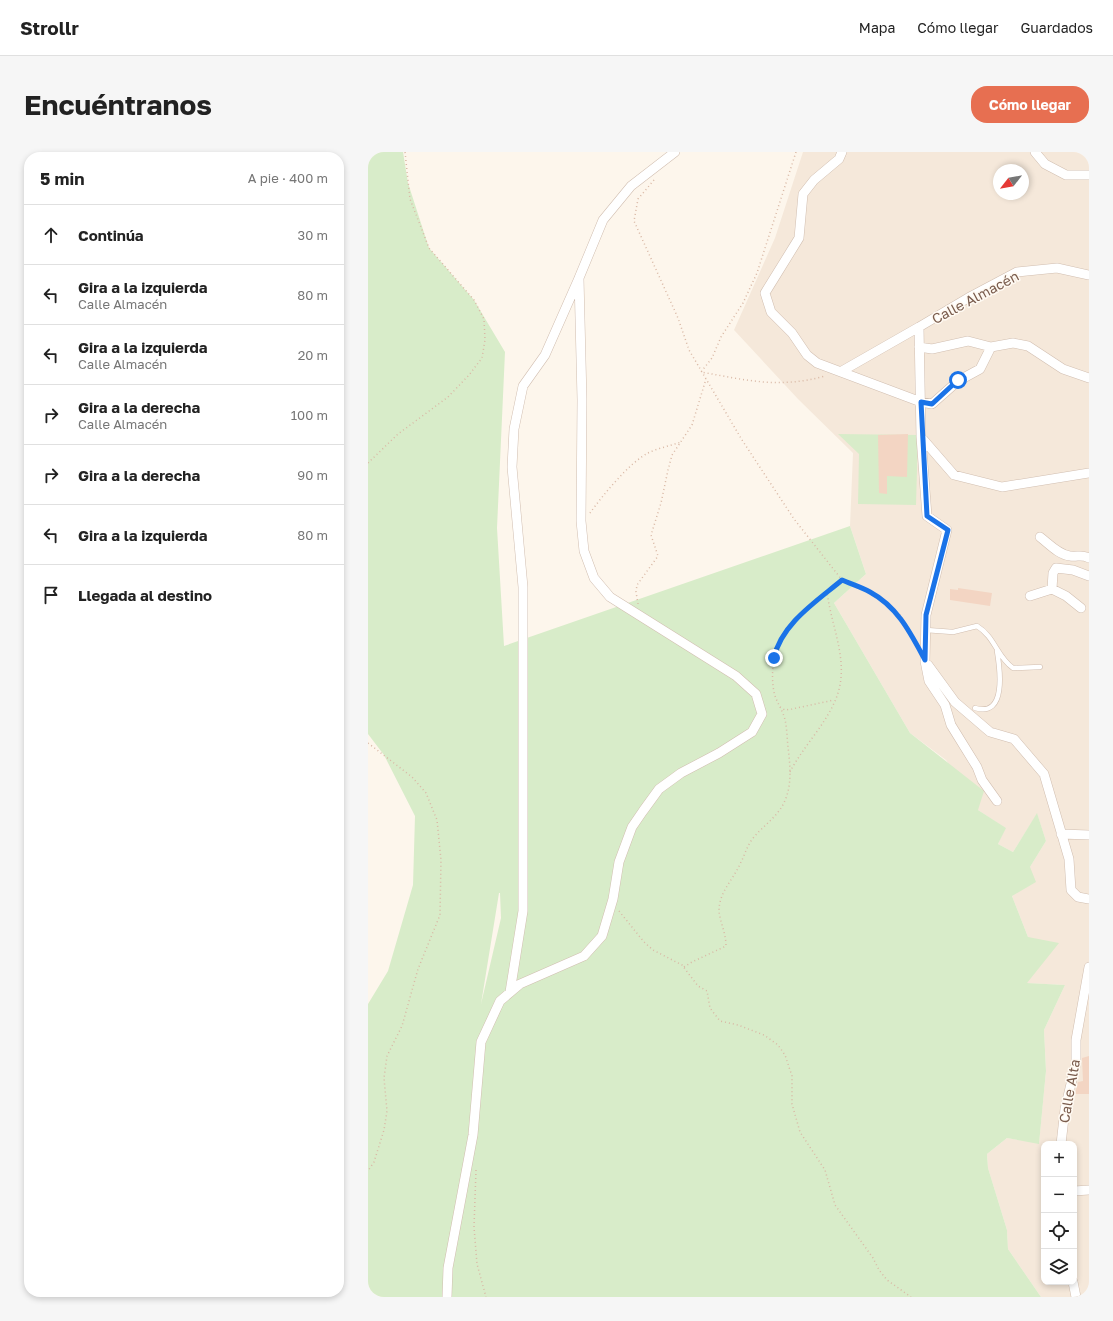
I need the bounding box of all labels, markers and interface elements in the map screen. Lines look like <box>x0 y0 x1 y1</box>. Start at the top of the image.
text: Strollr <box>20 16 79 39</box>
text: Mapa <box>859 19 895 36</box>
text: Cómo llegar <box>917 19 998 36</box>
text: Guardados <box>1020 19 1093 36</box>
button: Cómo llegar <box>971 86 1089 123</box>
text: Encuéntranos <box>24 88 212 121</box>
north arrow <box>993 164 1029 200</box>
text: 5 min <box>40 168 84 189</box>
text: A pie · 400 m <box>248 170 328 186</box>
icon: ahead <box>40 224 62 246</box>
text: Continúa <box>78 226 144 244</box>
text: 30 m <box>298 227 328 243</box>
street label: Calle Almacén <box>929 267 1021 327</box>
text: Gira a la izquierda <box>78 278 208 296</box>
icon: left <box>40 284 62 306</box>
text: 80 m <box>297 287 328 303</box>
text: Calle Almacén <box>78 296 167 312</box>
text: Gira a la izquierda <box>78 338 208 356</box>
icon: left <box>40 344 62 366</box>
text: 20 m <box>298 347 328 363</box>
text: Calle Almacén <box>78 356 167 372</box>
route start <box>949 371 967 389</box>
text: Gira a la derecha <box>78 398 200 416</box>
icon: right <box>40 404 62 426</box>
text: 100 m <box>291 407 328 423</box>
text: Calle Almacén <box>78 416 167 432</box>
icon: right <box>40 464 62 486</box>
text: Gira a la derecha <box>78 466 200 484</box>
text: 90 m <box>297 467 328 483</box>
icon: left <box>40 524 62 546</box>
text: Gira a la izquierda <box>78 526 208 544</box>
text: 80 m <box>297 527 328 543</box>
icon: arrive <box>40 584 62 606</box>
text: Llegada al destino <box>78 586 212 604</box>
route end <box>765 649 783 667</box>
street label: Calle Alta <box>1055 1058 1083 1124</box>
map controls <box>1041 1141 1077 1285</box>
button: + <box>1041 1141 1077 1177</box>
button: − <box>1041 1177 1077 1213</box>
button: locate <box>1041 1213 1077 1249</box>
button: layers <box>1041 1249 1077 1285</box>

